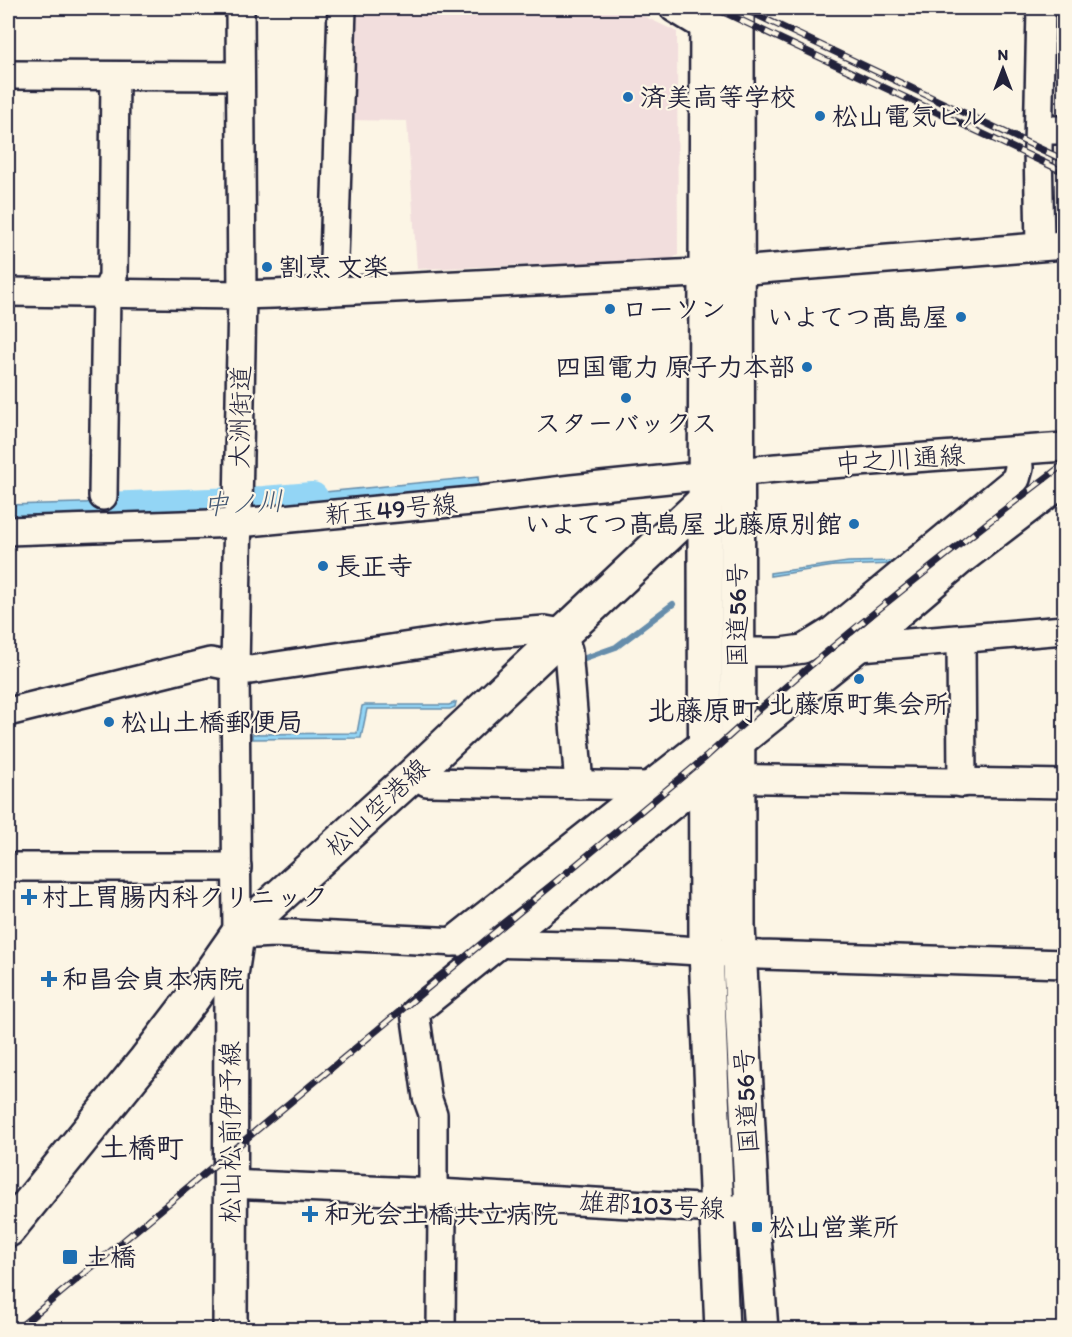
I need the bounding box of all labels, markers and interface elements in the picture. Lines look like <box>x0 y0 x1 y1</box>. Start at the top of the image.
north arrow <box>973 39 1033 99</box>
text: N <box>998 45 1008 64</box>
place label: 済美高等学校 <box>640 81 796 113</box>
marker: 済美高等学校 <box>621 90 635 104</box>
place label: 松山電気ビル <box>832 100 987 132</box>
marker: 松山電気ビル <box>813 109 827 123</box>
place label: 割烹 文楽 <box>279 251 389 283</box>
marker: 割烹 文楽 <box>260 260 274 274</box>
place label: ローソン <box>622 293 726 325</box>
place label: いよてつ髙島屋 <box>767 301 949 333</box>
marker: ローソン <box>603 302 617 316</box>
marker: いよてつ髙島屋 <box>954 310 968 324</box>
place label: 四国電力 原子力本部 <box>555 351 795 383</box>
marker: 四国電力 原子力本部 <box>800 360 814 374</box>
street label: 大洲街道 <box>223 365 257 469</box>
marker: スターバックス <box>619 391 633 405</box>
place label: スターバックス <box>535 407 717 439</box>
street label: 中之川通線 <box>834 439 966 479</box>
water label: 中ノ川 <box>202 484 284 521</box>
street label: 新玉49号線 <box>323 487 459 531</box>
place label: いよてつ髙島屋 北藤原別館 <box>524 508 842 540</box>
marker: いよてつ髙島屋 北藤原別館 <box>847 517 861 531</box>
place label: 長正寺 <box>335 550 413 582</box>
marker: 長正寺 <box>316 559 330 573</box>
street label: 国道56号 <box>721 562 753 668</box>
marker: 北藤原町集会所 <box>852 672 866 686</box>
place label: 北藤原町集会所 <box>768 688 950 720</box>
district label: 北藤原町 <box>647 693 759 727</box>
place label: 松山土橋郵便局 <box>121 706 303 738</box>
marker: 松山土橋郵便局 <box>102 715 116 729</box>
street label: 松山空港線 <box>319 751 435 863</box>
place label: 村上胃腸内科クリニック <box>42 881 328 913</box>
marker: 村上胃腸内科クリニック <box>20 888 38 906</box>
place label: 和昌会貞本病院 <box>62 963 244 995</box>
marker: 和昌会貞本病院 <box>40 970 58 988</box>
street label: 松山松前伊予線 <box>214 1041 246 1223</box>
street label: 国道56号 <box>727 1048 765 1154</box>
district label: 土橋町 <box>100 1130 184 1164</box>
street label: 雄郡103号線 <box>578 1185 726 1225</box>
place label: 和光会土橋共立病院 <box>324 1198 558 1230</box>
marker: 和光会土橋共立病院 <box>301 1205 319 1223</box>
place label: 松山営業所 <box>769 1211 899 1243</box>
marker: 松山営業所 <box>750 1220 764 1234</box>
place label: 土橋 <box>84 1241 136 1273</box>
marker: 土橋 <box>61 1248 79 1266</box>

